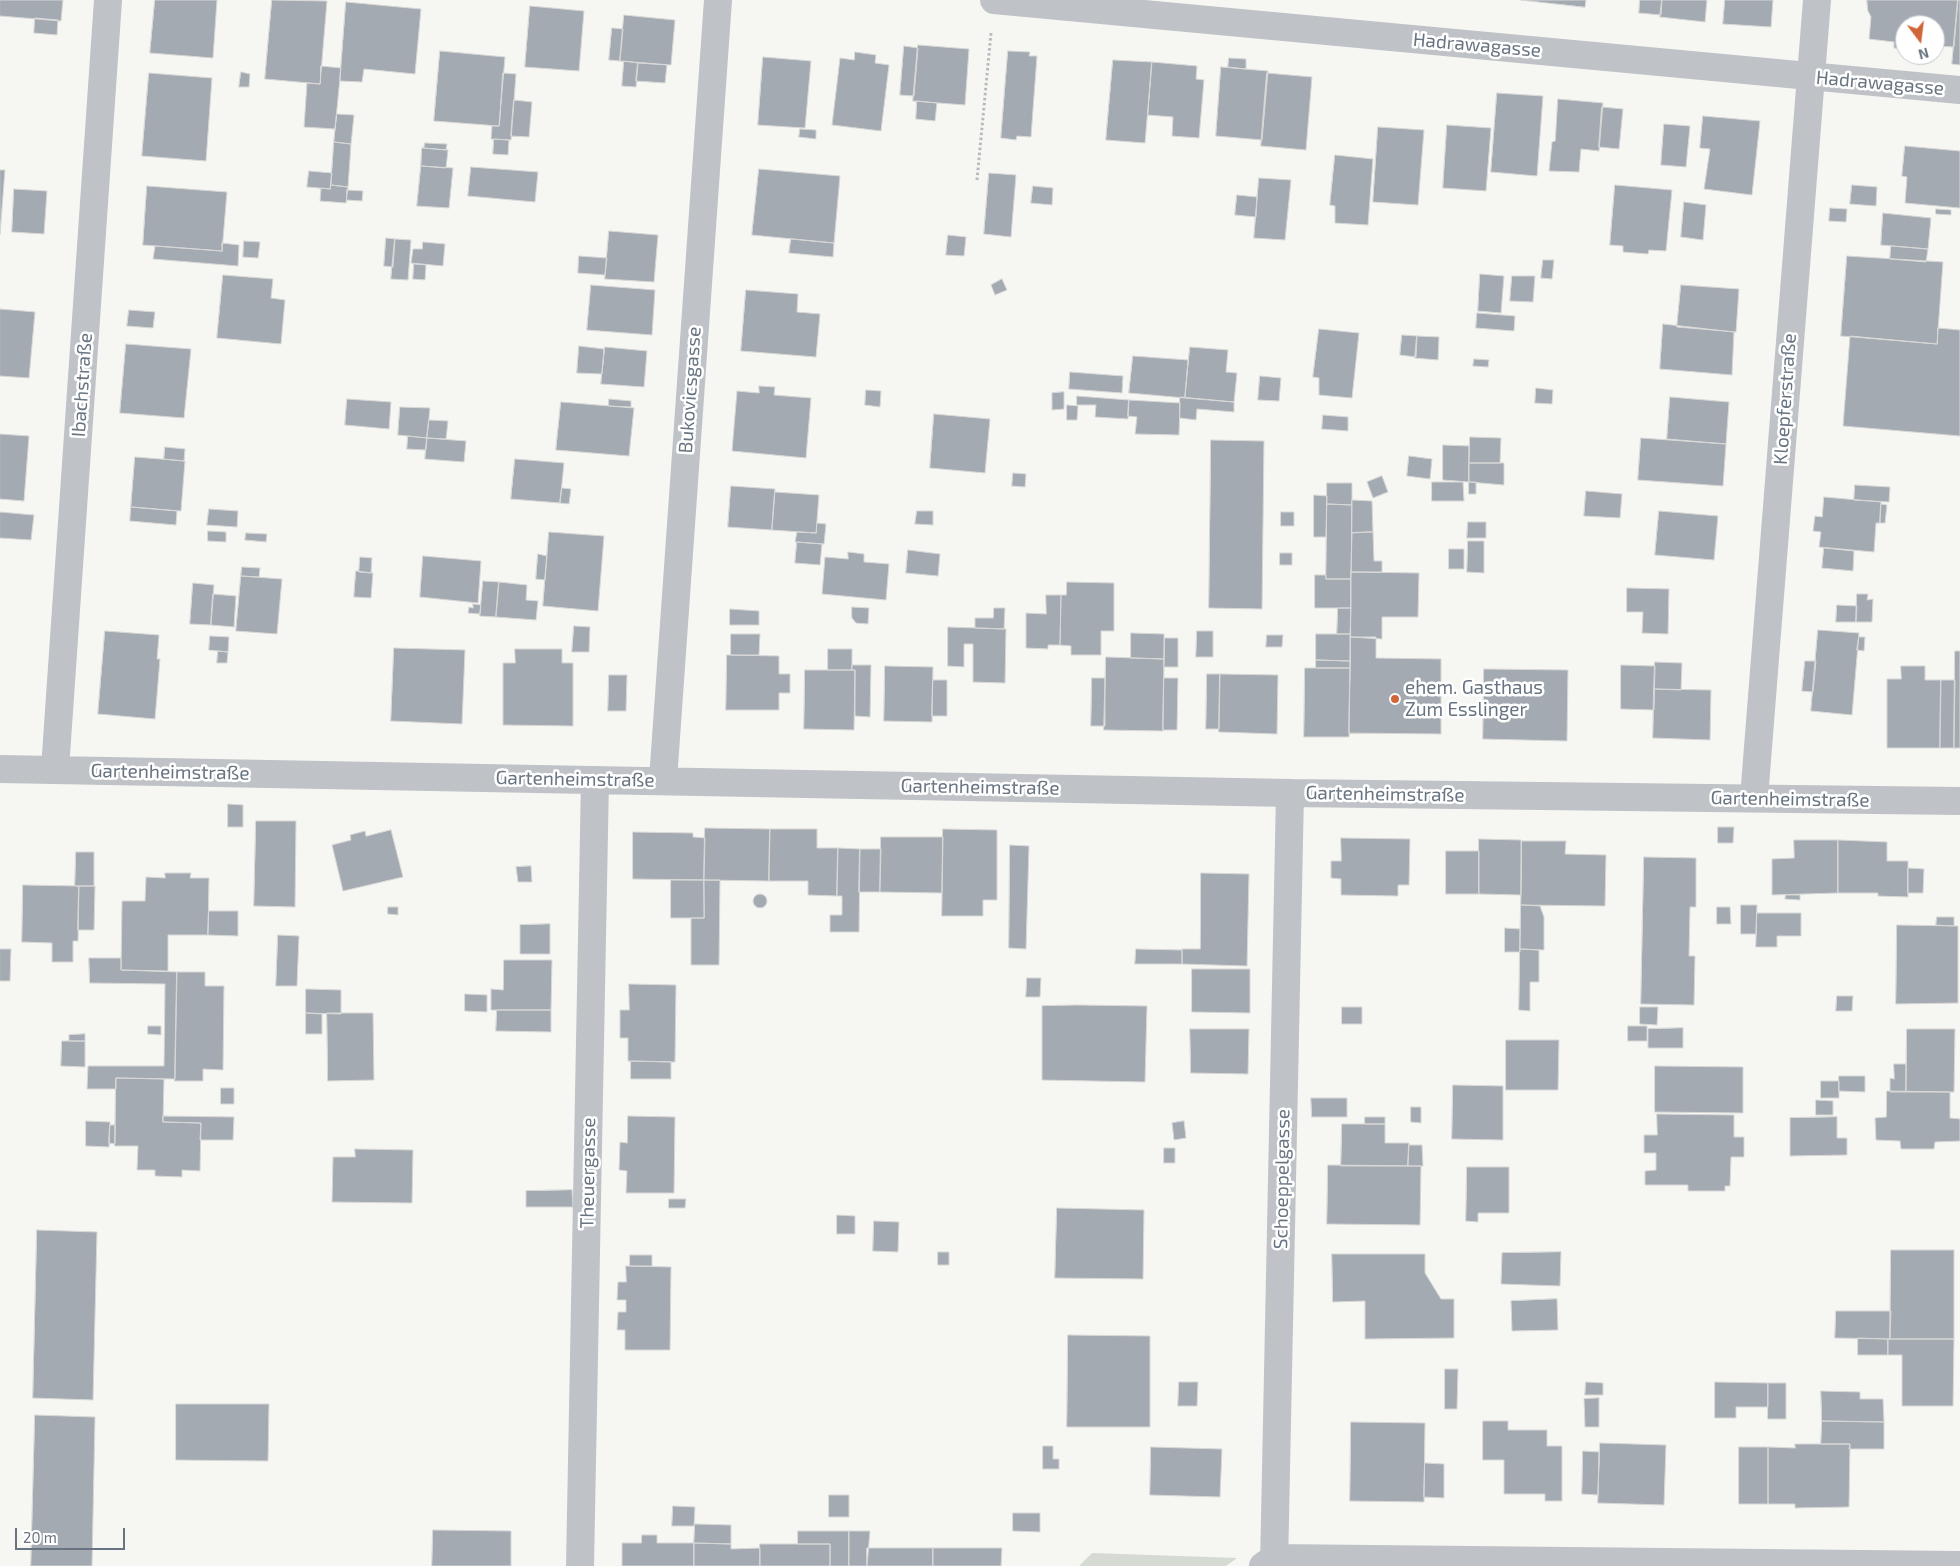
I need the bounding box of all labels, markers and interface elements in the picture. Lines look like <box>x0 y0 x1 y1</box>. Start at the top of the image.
north arrow <box>1895 15 1945 65</box>
street label: Hadrawagasse <box>1412 28 1542 62</box>
text: N <box>1917 44 1931 64</box>
street label: Hadrawagasse <box>1815 66 1945 100</box>
street label: Bukovicsgasse <box>674 326 706 454</box>
street label: Ibachstraße <box>67 332 97 438</box>
street label: Kloepferstraße <box>1769 332 1801 466</box>
place label: ehem. Gasthaus Zum Esslinger <box>1405 677 1543 721</box>
marker: ehem. Gasthaus Zum Esslinger <box>1389 693 1401 705</box>
street label: Gartenheimstraße <box>90 759 250 785</box>
street label: Gartenheimstraße <box>495 766 655 792</box>
street label: Gartenheimstraße <box>900 774 1060 800</box>
street label: Gartenheimstraße <box>1305 781 1465 807</box>
street label: Gartenheimstraße <box>1710 786 1870 812</box>
street label: Schoeppelgasse <box>1269 1109 1295 1249</box>
street label: Theuergasse <box>576 1117 600 1229</box>
scale bar <box>18 1518 128 1550</box>
text: 20 m <box>23 1528 57 1546</box>

